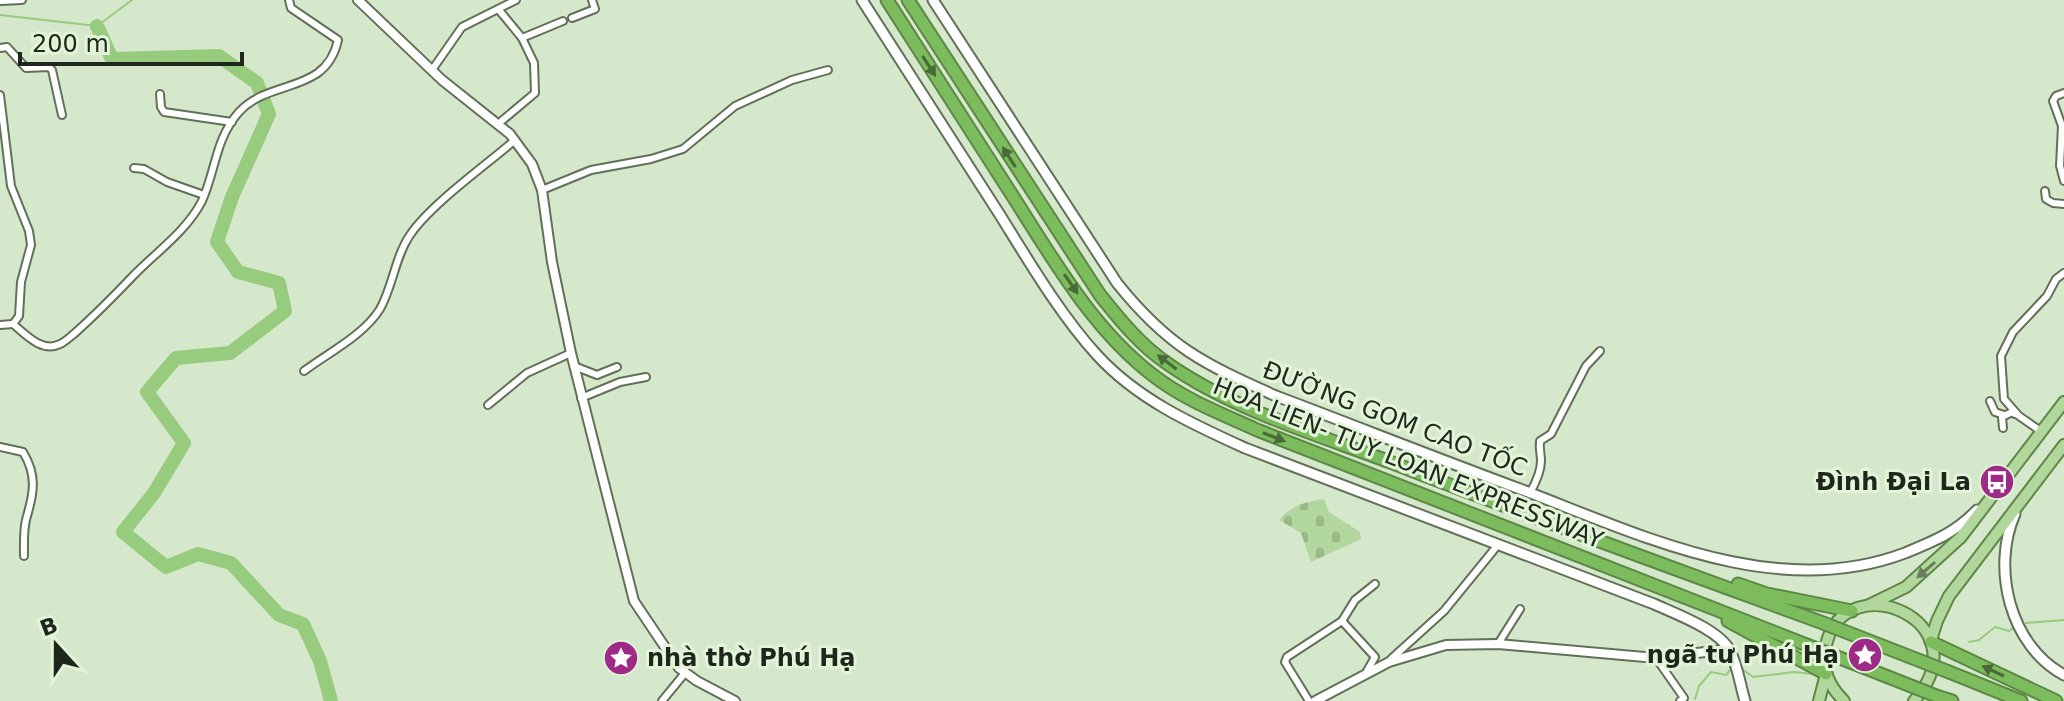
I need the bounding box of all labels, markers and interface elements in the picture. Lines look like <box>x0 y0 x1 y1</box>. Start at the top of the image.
scale bar <box>20 16 242 66</box>
text: 200 m <box>32 30 109 58</box>
one-way arrow <box>922 55 937 76</box>
one-way arrow <box>1002 147 1017 168</box>
one-way arrow <box>1063 273 1078 294</box>
street label: ĐƯỜNG GOM CAO TỐC <box>1259 352 1532 482</box>
one-way arrow <box>1156 355 1177 370</box>
street label: HOA LIEN- TUY LOAN EXPRESSWAY <box>1209 372 1607 554</box>
one-way arrow <box>1262 431 1286 444</box>
bus stop icon: Đình Đại La <box>1978 463 2016 501</box>
place label: Đình Đại La <box>1816 468 1971 496</box>
one-way arrow <box>1916 561 1936 578</box>
north arrow <box>16 605 96 685</box>
text: B <box>37 612 61 641</box>
place icon: ngã tư Phú Hạ <box>1846 636 1884 674</box>
place icon: nhà thờ Phú Hạ <box>602 639 640 677</box>
place label: ngã tư Phú Hạ <box>1647 641 1839 669</box>
place label: nhà thờ Phú Hạ <box>647 644 856 672</box>
one-way arrow <box>1982 664 2005 678</box>

